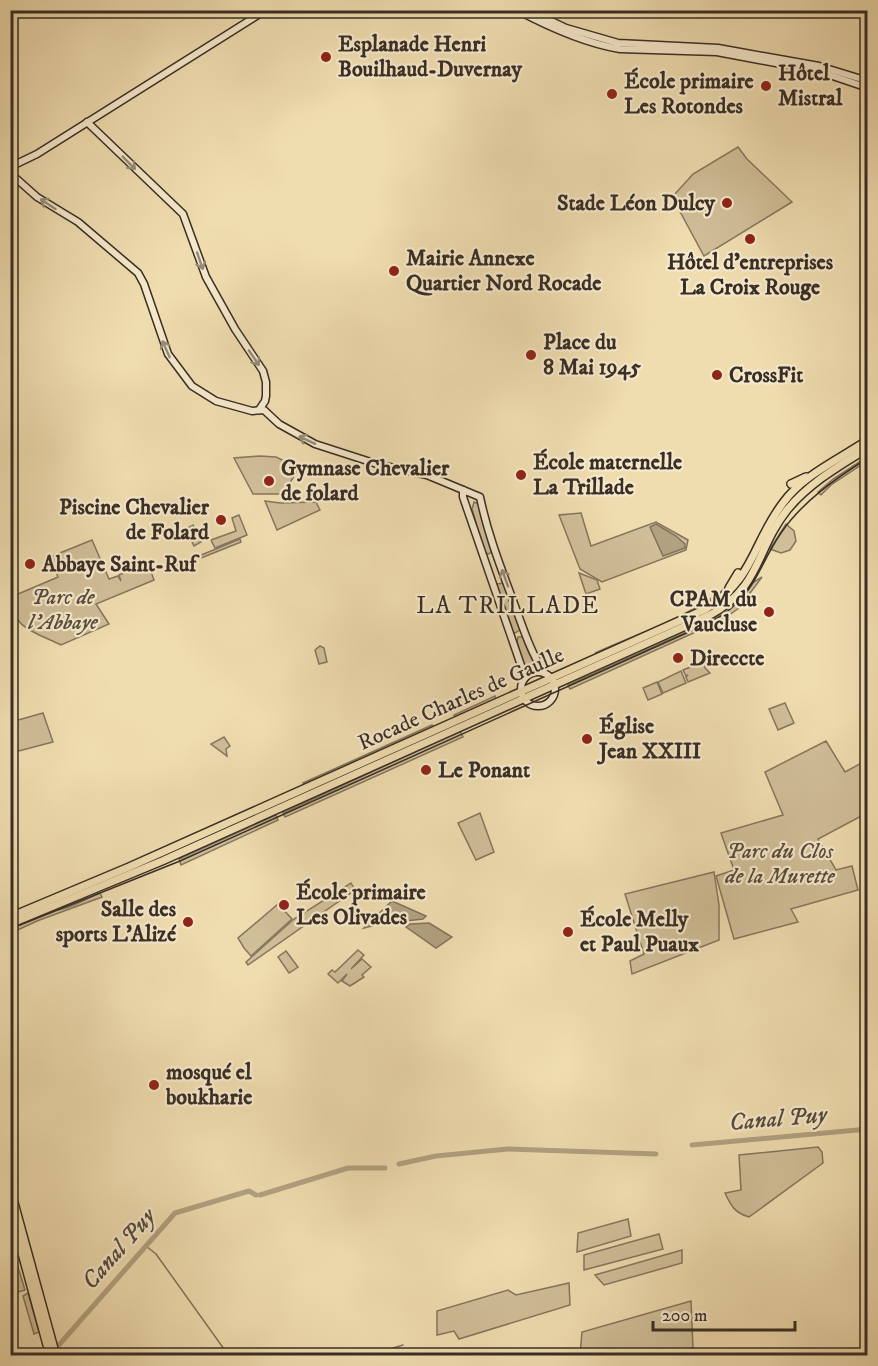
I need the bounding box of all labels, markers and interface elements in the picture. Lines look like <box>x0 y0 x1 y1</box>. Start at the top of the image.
place label: Esplanade Henri Bouilhaud-Duvernay <box>338 31 523 83</box>
marker: Esplanade Henri Bouilhaud-Duvernay <box>319 50 333 64</box>
place label: Hôtel Mistral <box>778 60 843 112</box>
place label: École primaire Les Rotondes <box>624 67 754 120</box>
marker: Hôtel Mistral <box>759 79 773 93</box>
marker: École primaire Les Rotondes <box>605 87 619 101</box>
one-way arrow <box>121 155 136 170</box>
place label: Stade Léon Dulcy <box>557 190 716 217</box>
marker: Stade Léon Dulcy <box>720 196 734 210</box>
one-way arrow <box>41 198 57 210</box>
marker: Hôtel d'entreprises La Croix Rouge <box>743 232 757 246</box>
place label: Mairie Annexe Quartier Nord Rocade <box>406 245 601 297</box>
place label: Hôtel d'entreprises La Croix Rouge <box>667 249 834 301</box>
one-way arrow <box>195 252 206 270</box>
marker: Mairie Annexe Quartier Nord Rocade <box>387 264 401 278</box>
place label: Place du 8 Mai 1945 <box>543 329 641 381</box>
one-way arrow <box>160 341 171 359</box>
marker: Place du 8 Mai 1945 <box>524 348 538 362</box>
one-way arrow <box>248 350 260 366</box>
place label: CrossFit <box>729 362 803 389</box>
marker: CrossFit <box>710 368 724 382</box>
one-way arrow <box>299 434 317 446</box>
place label: École maternelle La Trillade <box>533 448 682 501</box>
place label: Gymnase Chevalier de folard <box>281 455 450 507</box>
marker: École maternelle La Trillade <box>514 468 528 482</box>
marker: Gymnase Chevalier de folard <box>262 474 276 488</box>
place label: Piscine Chevalier de Folard <box>59 494 210 546</box>
marker: Piscine Chevalier de Folard <box>214 513 228 527</box>
place label: Abbaye Saint-Ruf <box>41 551 200 578</box>
marker: Abbaye Saint-Ruf <box>23 557 37 571</box>
one-way arrow <box>498 569 509 588</box>
park label: Parc de l'Abbaye <box>27 584 98 636</box>
place label: CPAM du Vaucluse <box>670 586 757 638</box>
district label: LA TRILLADE <box>416 591 600 621</box>
marker: CPAM du Vaucluse <box>762 605 776 619</box>
street label: Rocade Charles de Gaulle <box>354 641 568 757</box>
place label: Direccte <box>690 645 764 672</box>
marker: Direccte <box>671 651 685 665</box>
place label: Église Jean XXIII <box>596 712 701 765</box>
marker: Église Jean XXIII <box>580 732 594 746</box>
place label: Le Ponant <box>438 757 530 784</box>
marker: Le Ponant <box>419 763 433 777</box>
park label: Parc du Clos de la Murette <box>724 838 835 890</box>
place label: École primaire Les Olivades <box>296 878 426 931</box>
place label: Salle des sports L'Alizé <box>56 896 177 948</box>
marker: École primaire Les Olivades <box>277 898 291 912</box>
place label: École Melly et Paul Puaux <box>580 905 699 958</box>
marker: Salle des sports L'Alizé <box>181 915 195 929</box>
marker: École Melly et Paul Puaux <box>561 925 575 939</box>
place label: mosqué el boukharie <box>165 1059 252 1111</box>
marker: mosqué el boukharie <box>147 1078 161 1092</box>
water label: Canal Puy <box>728 1100 830 1138</box>
water label: Canal Puy <box>75 1201 164 1296</box>
scale bar <box>653 1294 796 1332</box>
text: 200 m <box>662 1305 708 1327</box>

